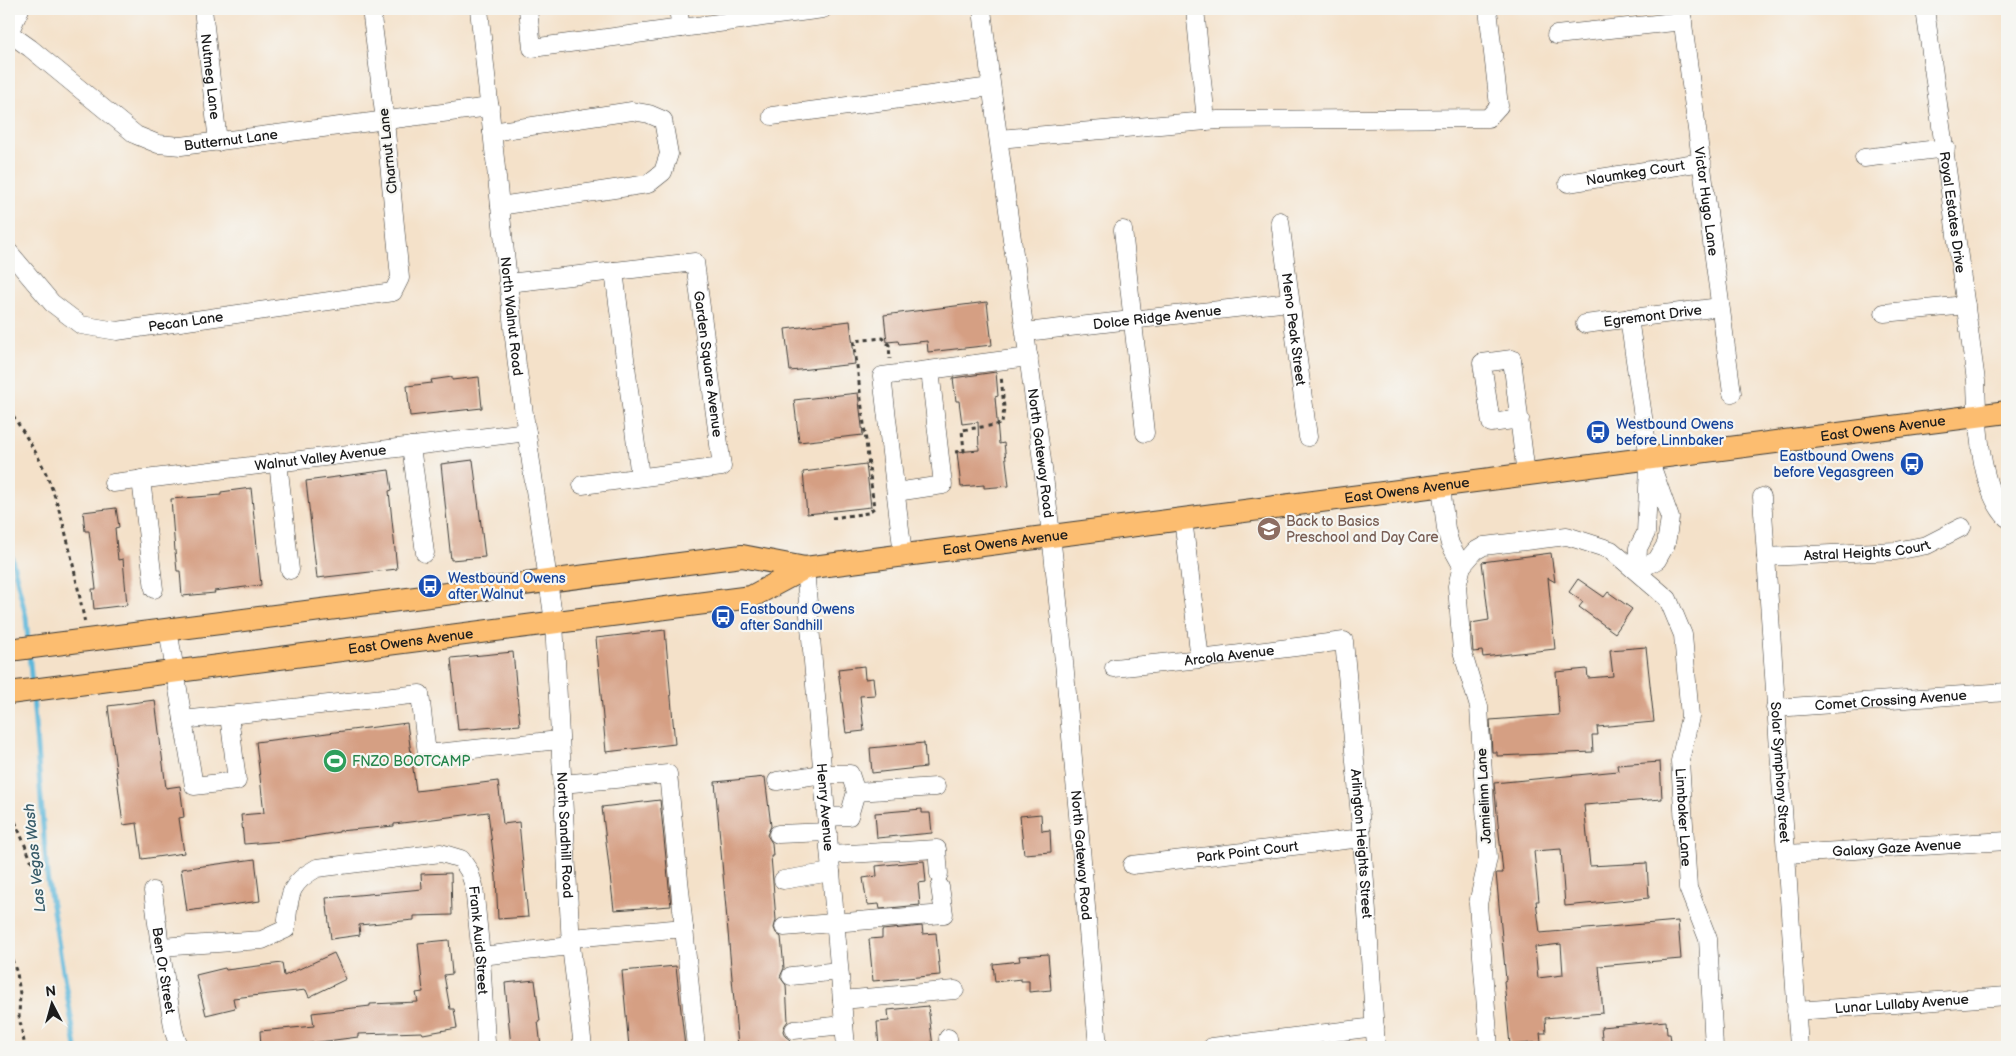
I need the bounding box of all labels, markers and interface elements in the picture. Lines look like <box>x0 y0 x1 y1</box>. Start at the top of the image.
street label: Nutmeg Lane <box>197 33 224 120</box>
street label: Charnut Lane <box>375 107 401 195</box>
street label: Butternut Lane <box>183 125 279 154</box>
street label: Victor Hugo Lane <box>1691 146 1722 257</box>
street label: Royal Estates Drive <box>1936 150 1970 274</box>
street label: Naumkeg Court <box>1585 156 1686 189</box>
street label: North Walnut Road <box>497 256 527 377</box>
street label: Meno Peak Street <box>1278 272 1310 387</box>
street label: Garden Square Avenue <box>690 290 726 438</box>
street label: Dolce Ridge Avenue <box>1092 301 1222 333</box>
street label: Egremont Drive <box>1602 301 1703 330</box>
street label: Pecan Lane <box>147 308 224 335</box>
street label: North Gateway Road <box>1024 387 1057 519</box>
street label: East Owens Avenue <box>1819 412 1946 445</box>
place label: Westbound Owens before Linnbaker <box>1616 416 1734 449</box>
bus stop icon: Westbound Owens before Linnbaker <box>1585 419 1611 445</box>
street label: Walnut Valley Avenue <box>254 441 387 474</box>
place label: Eastbound Owens before Vegasgreen <box>1773 448 1894 481</box>
bus stop icon: Eastbound Owens before Vegasgreen <box>1899 451 1925 477</box>
street label: East Owens Avenue <box>1343 473 1470 506</box>
place label: Back to Basics Preschool and Day Care <box>1286 513 1439 546</box>
school or university icon: Back to Basics Preschool and Day Care <box>1256 516 1282 542</box>
street label: East Owens Avenue <box>942 525 1069 559</box>
street label: Astral Heights Court <box>1803 536 1934 564</box>
place label: Westbound Owens after Walnut <box>448 570 566 603</box>
bus stop icon: Westbound Owens after Walnut <box>417 573 443 599</box>
place label: Eastbound Owens after Sandhill <box>740 601 855 634</box>
bus stop icon: Eastbound Owens after Sandhill <box>710 604 736 630</box>
street label: East Owens Avenue <box>347 625 474 658</box>
street label: Arcola Avenue <box>1183 641 1275 669</box>
street label: Comet Crossing Avenue <box>1814 686 1967 714</box>
street label: Solar Symphony Street <box>1767 701 1794 844</box>
sports icon: FNZO BOOTCAMP <box>322 748 348 774</box>
street label: Jamielinn Lane <box>1473 748 1495 844</box>
place label: FNZO BOOTCAMP <box>352 753 470 770</box>
street label: Henry Avenue <box>813 762 838 852</box>
street label: Arlington Heights Street <box>1347 768 1376 920</box>
street label: Linnbaker Lane <box>1672 768 1695 867</box>
street label: North Sandhill Road <box>553 771 577 899</box>
street label: North Gateway Road <box>1067 789 1096 921</box>
water label: Las Vegas Wash <box>20 803 50 913</box>
street label: Galaxy Gaze Avenue <box>1832 835 1962 860</box>
street label: Park Point Court <box>1195 837 1300 866</box>
street label: Frank Auid Street <box>466 885 492 996</box>
street label: Ben Or Street <box>149 926 179 1015</box>
north arrow <box>28 978 78 1028</box>
text: N <box>45 983 57 1001</box>
street label: Lunar Lullaby Avenue <box>1834 990 1969 1017</box>

